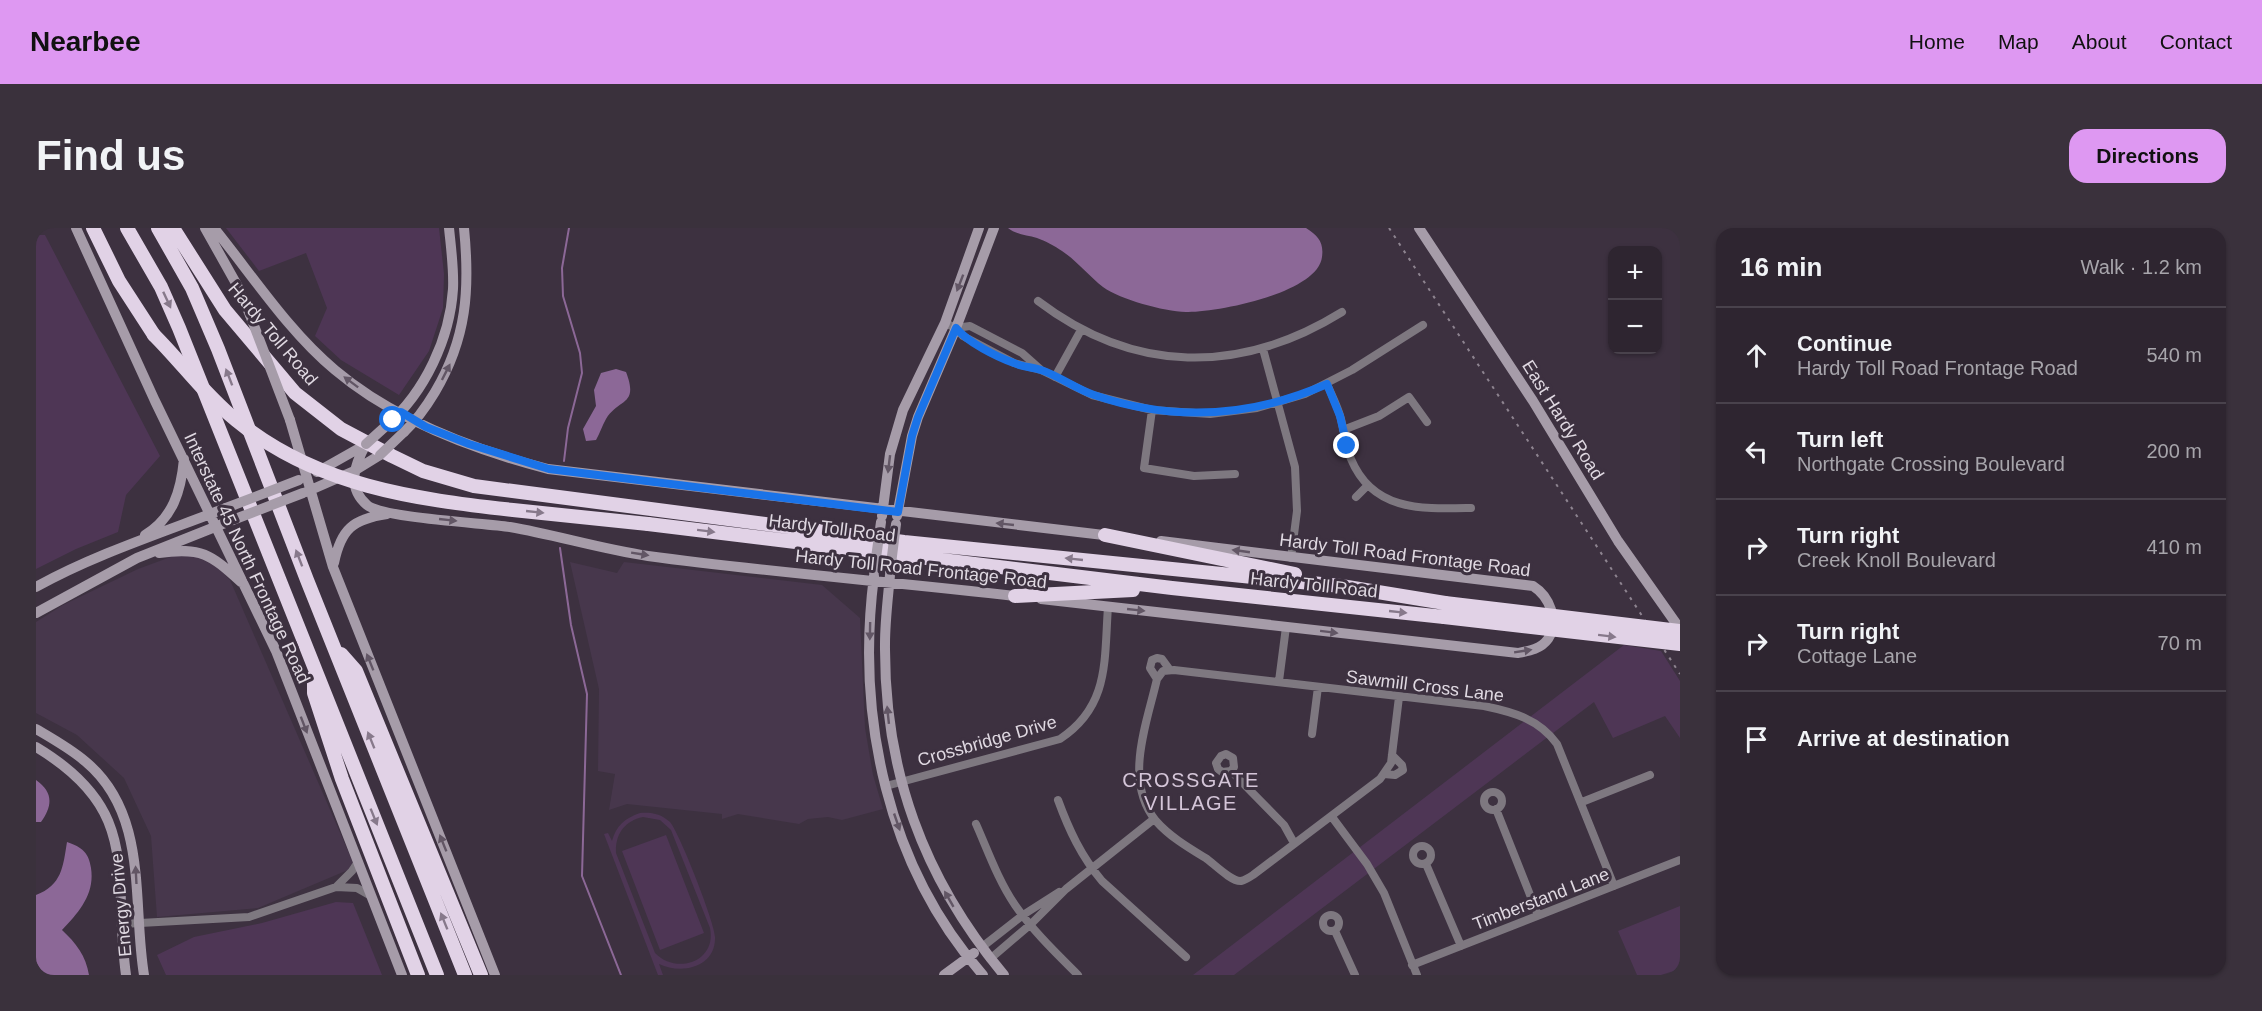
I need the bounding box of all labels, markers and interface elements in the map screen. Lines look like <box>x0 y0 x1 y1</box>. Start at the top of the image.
text: Nearbee <box>30 26 141 57</box>
text: Home <box>1909 30 1965 53</box>
text: Map <box>1998 30 2039 53</box>
text: About <box>2072 30 2127 53</box>
text: Contact <box>2160 30 2232 53</box>
button: Directions <box>2069 129 2226 183</box>
text: Find us <box>36 132 185 179</box>
map controls <box>1608 246 1662 354</box>
button: + <box>1608 246 1662 300</box>
text: 16 min <box>1740 252 1822 282</box>
text: Walk · 1.2 km <box>2081 256 2202 278</box>
one-way arrow <box>955 274 964 292</box>
street label: Hardy Toll Road <box>224 279 322 389</box>
one-way arrow <box>162 291 171 308</box>
button: − <box>1608 300 1662 354</box>
text: Continue <box>1797 331 1892 356</box>
icon: ahead <box>1740 339 1773 372</box>
text: 540 m <box>2146 344 2202 366</box>
street label: East Hardy Road <box>1518 357 1608 483</box>
text: Hardy Toll Road Frontage Road <box>1797 357 2078 379</box>
one-way arrow <box>441 363 451 380</box>
one-way arrow <box>224 367 234 385</box>
one-way arrow <box>344 377 359 389</box>
route start <box>379 406 405 432</box>
text: Turn left <box>1797 427 1883 452</box>
street label: Interstate 45 North Frontage Road <box>180 430 314 686</box>
route end <box>1333 432 1359 458</box>
icon: left <box>1740 435 1773 468</box>
text: 200 m <box>2146 440 2202 462</box>
text: Northgate Crossing Boulevard <box>1797 453 2065 475</box>
one-way arrow <box>884 454 893 473</box>
one-way arrow <box>526 507 545 517</box>
street label: Hardy Toll Road <box>767 510 897 546</box>
one-way arrow <box>439 515 458 525</box>
one-way arrow <box>996 519 1015 529</box>
text: Turn right <box>1797 523 1899 548</box>
one-way arrow <box>697 527 716 536</box>
street label: Hardy Toll Road Frontage Road <box>1278 530 1532 580</box>
icon: right <box>1740 531 1773 564</box>
text: 410 m <box>2146 536 2202 558</box>
street label: Hardy Toll Road Frontage Road <box>794 546 1048 592</box>
one-way arrow <box>1232 547 1251 556</box>
one-way arrow <box>294 549 304 567</box>
text: Creek Knoll Boulevard <box>1797 549 1996 571</box>
one-way arrow <box>631 550 650 559</box>
one-way arrow <box>1064 554 1083 564</box>
street label: Hardy Toll Road <box>1249 568 1379 602</box>
one-way arrow <box>1126 605 1145 615</box>
one-way arrow <box>1388 607 1407 617</box>
text: Turn right <box>1797 619 1899 644</box>
one-way arrow <box>865 621 875 640</box>
one-way arrow <box>1320 627 1339 636</box>
icon: right <box>1740 627 1773 660</box>
one-way arrow <box>1597 631 1616 641</box>
text: 70 m <box>2158 632 2202 654</box>
text: Cottage Lane <box>1797 645 1917 667</box>
one-way arrow <box>1514 646 1533 655</box>
one-way arrow <box>365 652 375 670</box>
street label: Sawmill Cross Lane <box>1345 666 1505 706</box>
one-way arrow <box>883 705 893 724</box>
street label: Crossbridge Drive <box>915 712 1059 770</box>
one-way arrow <box>300 716 309 734</box>
icon: arrive <box>1740 723 1773 756</box>
text: Arrive at destination <box>1797 726 2010 751</box>
one-way arrow <box>366 730 376 748</box>
district label: CROSSGATE VILLAGE <box>1122 769 1260 814</box>
one-way arrow <box>370 808 379 826</box>
one-way arrow <box>892 813 902 831</box>
one-way arrow <box>437 833 447 851</box>
street label: Energy Drive <box>107 852 135 958</box>
street label: Timberstand Lane <box>1470 864 1612 934</box>
one-way arrow <box>131 865 141 884</box>
one-way arrow <box>944 890 954 907</box>
one-way arrow <box>439 911 449 929</box>

